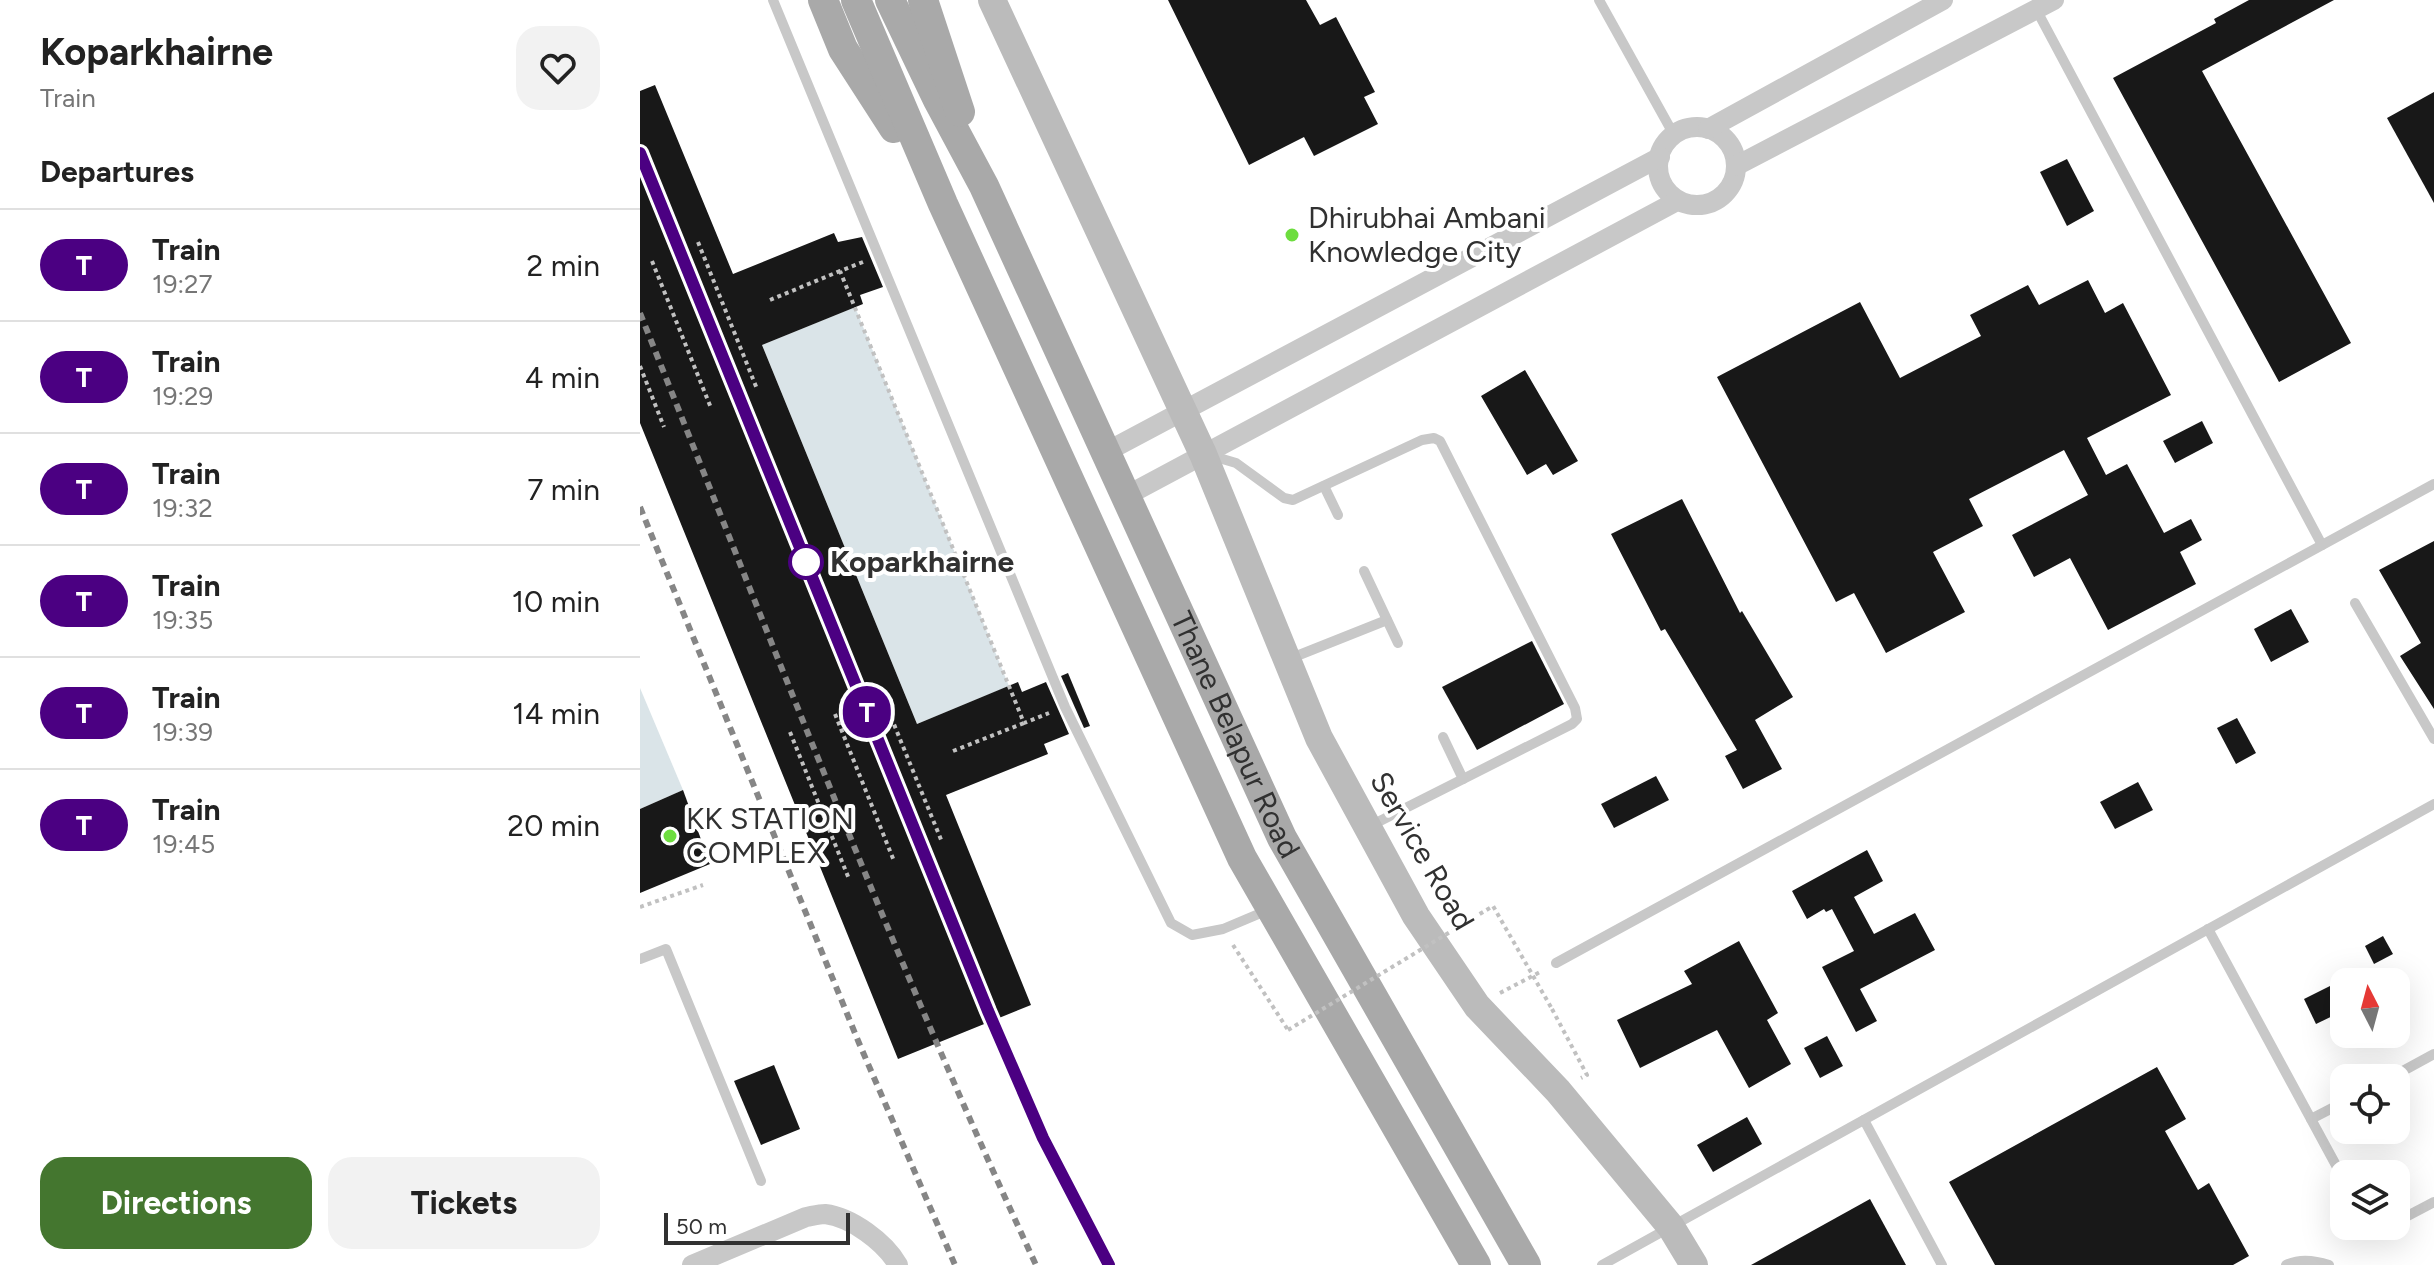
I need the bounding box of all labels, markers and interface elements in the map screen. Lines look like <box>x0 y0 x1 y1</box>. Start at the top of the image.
button: heart <box>516 26 600 110</box>
text: Koparkhairne <box>40 29 273 75</box>
text: Train <box>40 82 96 114</box>
text: Departures <box>40 153 194 190</box>
place label: Dhirubhai Ambani Knowledge City <box>1308 199 1546 270</box>
marker: Dhirubhai Ambani Knowledge City <box>1283 226 1301 244</box>
text: Train <box>152 231 221 268</box>
text: 2 min <box>527 247 600 284</box>
text: T <box>76 248 92 282</box>
text: 19:27 <box>152 268 213 300</box>
text: Train <box>152 343 221 380</box>
text: 4 min <box>525 359 600 396</box>
text: T <box>76 360 92 394</box>
text: 19:29 <box>152 380 213 412</box>
text: Train <box>152 455 221 492</box>
text: 7 min <box>527 471 600 508</box>
text: T <box>76 472 92 506</box>
text: 19:32 <box>152 492 213 524</box>
place label: Koparkhairne <box>830 543 1014 580</box>
marker: Koparkhairne <box>789 545 823 579</box>
text: Train <box>152 567 221 604</box>
text: 10 min <box>512 583 600 620</box>
text: T <box>76 584 92 618</box>
text: 19:35 <box>152 604 213 636</box>
street label: Thane Belapur Road <box>1163 606 1309 864</box>
text: Train <box>152 679 221 716</box>
line badge: T <box>841 686 893 738</box>
text: 14 min <box>512 695 600 732</box>
text: T <box>859 695 875 729</box>
text: T <box>76 696 92 730</box>
text: 19:39 <box>152 716 213 748</box>
street label: Service Road <box>1362 765 1483 936</box>
text: Train <box>152 791 221 828</box>
place label: KK STATION COMPLEX <box>686 800 854 871</box>
text: 20 min <box>507 807 600 844</box>
text: T <box>76 808 92 842</box>
marker: KK STATION COMPLEX <box>661 827 679 845</box>
text: 19:45 <box>152 828 215 860</box>
north arrow <box>2330 968 2410 1048</box>
map controls <box>2330 968 2410 1240</box>
button: locate <box>2330 1064 2410 1144</box>
button: Directions <box>40 1157 312 1249</box>
button: Tickets <box>328 1157 600 1249</box>
button: layers <box>2330 1160 2410 1240</box>
scale bar <box>664 1209 850 1245</box>
text: 50 m <box>676 1213 727 1240</box>

